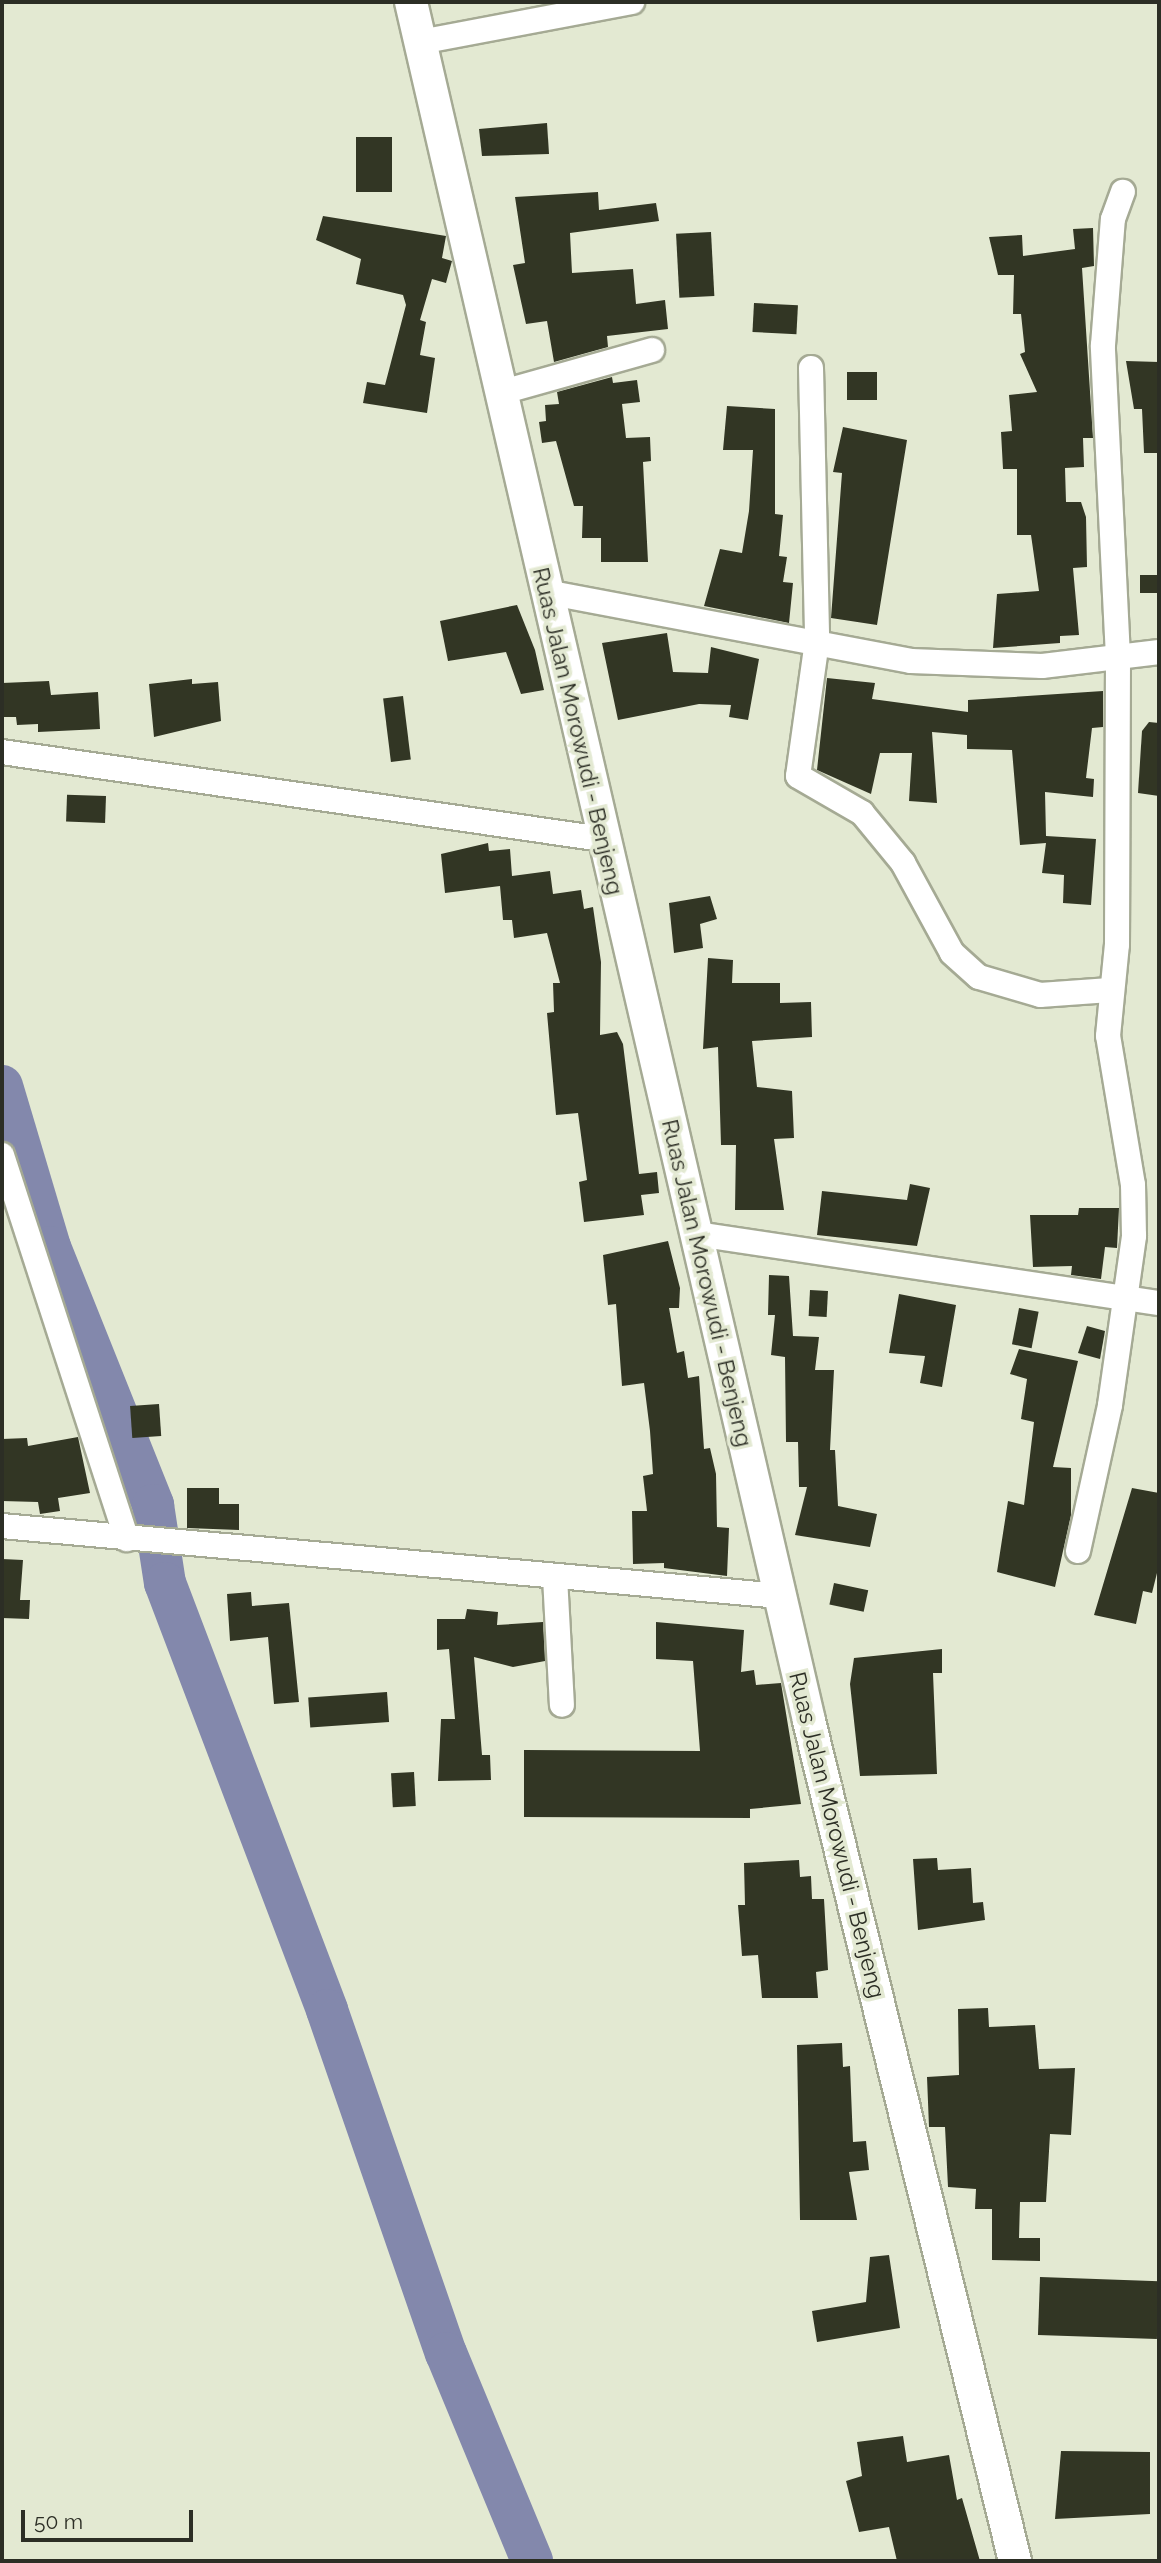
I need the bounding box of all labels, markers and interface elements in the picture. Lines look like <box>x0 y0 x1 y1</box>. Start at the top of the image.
street label: Ruas Jalan Morowudi - Benjeng <box>527 564 629 898</box>
street label: Ruas Jalan Morowudi - Benjeng <box>656 1116 758 1450</box>
street label: Ruas Jalan Morowudi - Benjeng <box>783 1669 891 2001</box>
scale bar <box>24 2496 196 2540</box>
text: 50 m <box>34 2509 83 2534</box>

